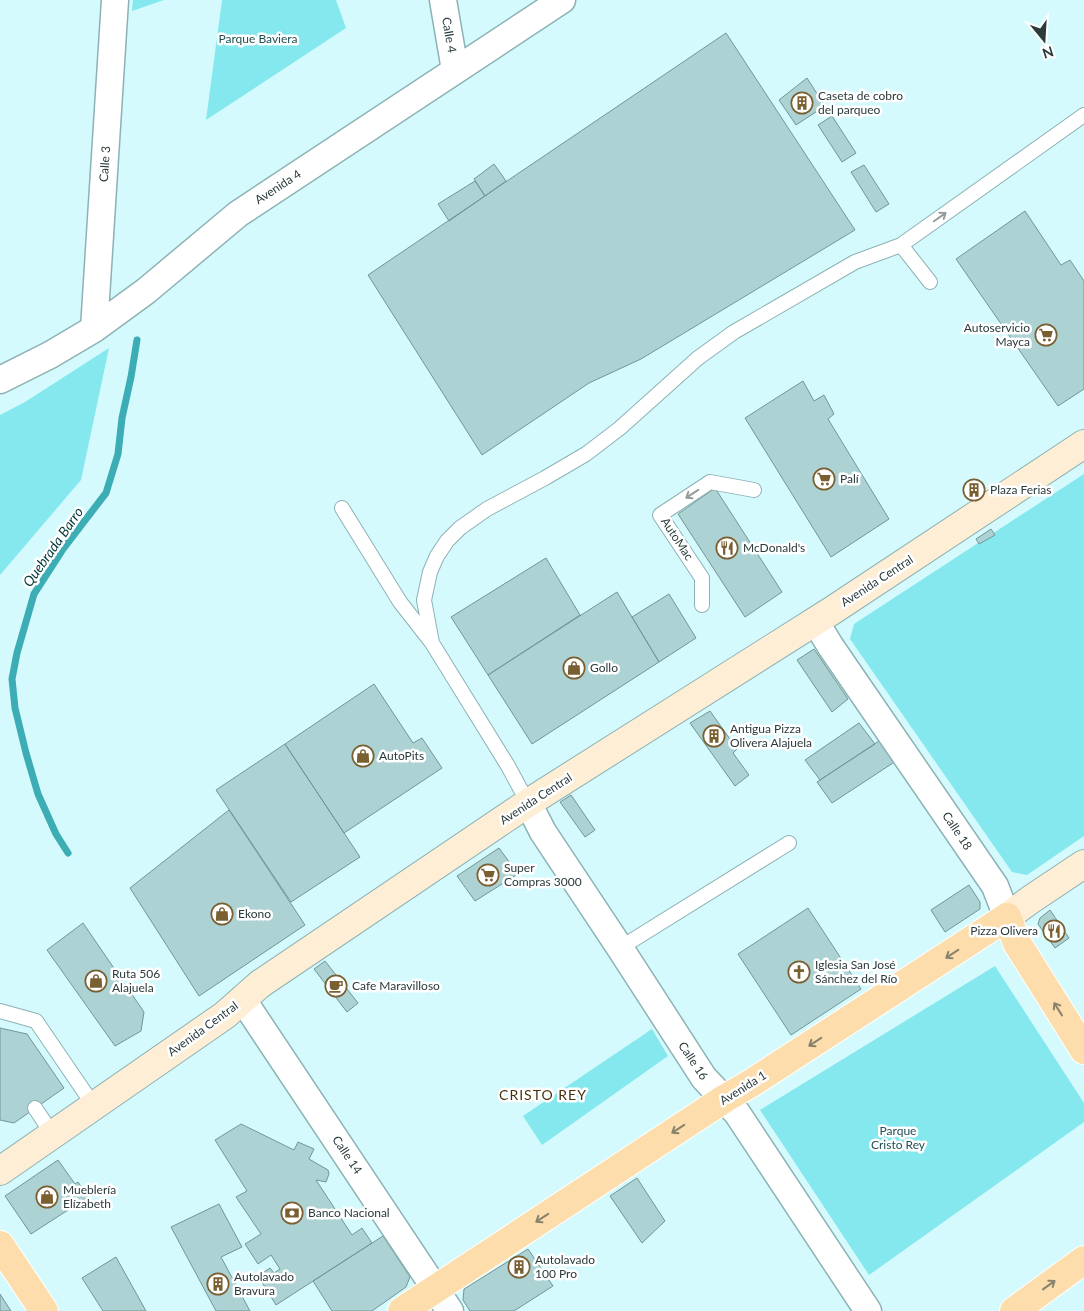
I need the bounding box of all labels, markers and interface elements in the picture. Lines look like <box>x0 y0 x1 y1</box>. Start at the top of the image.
north arrow <box>1019 15 1069 65</box>
street label: Calle 4 <box>439 16 460 54</box>
park label: Parque Baviera <box>218 31 298 46</box>
text: N <box>1040 43 1056 63</box>
place label: Caseta de cobro del parqueo <box>818 88 903 117</box>
building icon: Caseta de cobro del parqueo <box>790 91 814 115</box>
street label: Calle 3 <box>96 145 113 182</box>
street label: Avenida 4 <box>252 166 304 207</box>
one-way arrow <box>933 212 947 222</box>
place label: Autoservicio Mayca <box>964 320 1030 349</box>
supermarket icon: Autoservicio Mayca <box>1034 323 1058 347</box>
supermarket icon: Palí <box>812 467 836 491</box>
place label: Palí <box>840 471 860 486</box>
building icon: Plaza Ferias <box>962 478 986 502</box>
place label: Plaza Ferias <box>990 482 1051 497</box>
one-way arrow <box>685 488 699 499</box>
water label: Quebrada Barro <box>19 504 86 590</box>
street label: AutoMac <box>658 514 697 563</box>
restaurant icon: McDonald's <box>715 536 739 560</box>
place label: McDonald's <box>743 540 805 555</box>
street label: Avenida Central <box>838 552 916 610</box>
shop icon: Gollo <box>562 656 586 680</box>
place label: Gollo <box>590 660 618 675</box>
place label: Antigua Pizza Olivera Alajuela <box>730 721 812 750</box>
building icon: Antigua Pizza Olivera Alajuela <box>702 724 726 748</box>
shop icon: AutoPits <box>351 744 375 768</box>
place label: AutoPits <box>379 748 424 763</box>
street label: Avenida Central <box>497 770 575 828</box>
street label: Calle 18 <box>939 809 976 853</box>
place label: Super Compras 3000 <box>504 860 582 889</box>
supermarket icon: Super Compras 3000 <box>476 863 500 887</box>
shop icon: Ekono <box>210 902 234 926</box>
place label: Ekono <box>238 906 271 921</box>
restaurant icon: Pizza Olivera <box>1042 919 1066 943</box>
place label: Pizza Olivera <box>970 923 1038 938</box>
one-way arrow <box>945 949 959 959</box>
place label: Iglesia San José Sánchez del Río <box>815 957 898 986</box>
church icon: Iglesia San José Sánchez del Río <box>787 960 811 984</box>
place label: Ruta 506 Alajuela <box>112 966 160 995</box>
shop icon: Ruta 506 Alajuela <box>84 969 108 993</box>
cafe icon: Cafe Maravilloso <box>324 974 348 998</box>
place label: Cafe Maravilloso <box>352 978 440 993</box>
street label: Avenida Central <box>164 998 241 1059</box>
one-way arrow <box>1053 1002 1063 1016</box>
one-way arrow <box>808 1037 822 1047</box>
street label: Calle 16 <box>675 1039 712 1083</box>
street label: Avenida 1 <box>717 1067 769 1108</box>
district label: CRISTO REY <box>499 1086 587 1103</box>
park label: Parque Cristo Rey <box>871 1123 926 1152</box>
one-way arrow <box>671 1124 685 1134</box>
street label: Calle 14 <box>329 1133 366 1177</box>
place label: Mueblería Elízabeth <box>63 1182 116 1211</box>
shop icon: Mueblería Elízabeth <box>35 1185 59 1209</box>
bank icon: Banco Nacional <box>280 1201 304 1225</box>
place label: Banco Nacional <box>308 1205 390 1220</box>
one-way arrow <box>536 1214 550 1224</box>
place label: Autolavado 100 Pro <box>535 1252 595 1281</box>
building icon: Autolavado 100 Pro <box>507 1255 531 1279</box>
place label: Autolavado Bravura <box>234 1269 294 1298</box>
building icon: Autolavado Bravura <box>206 1272 230 1296</box>
one-way arrow <box>1042 1280 1055 1291</box>

